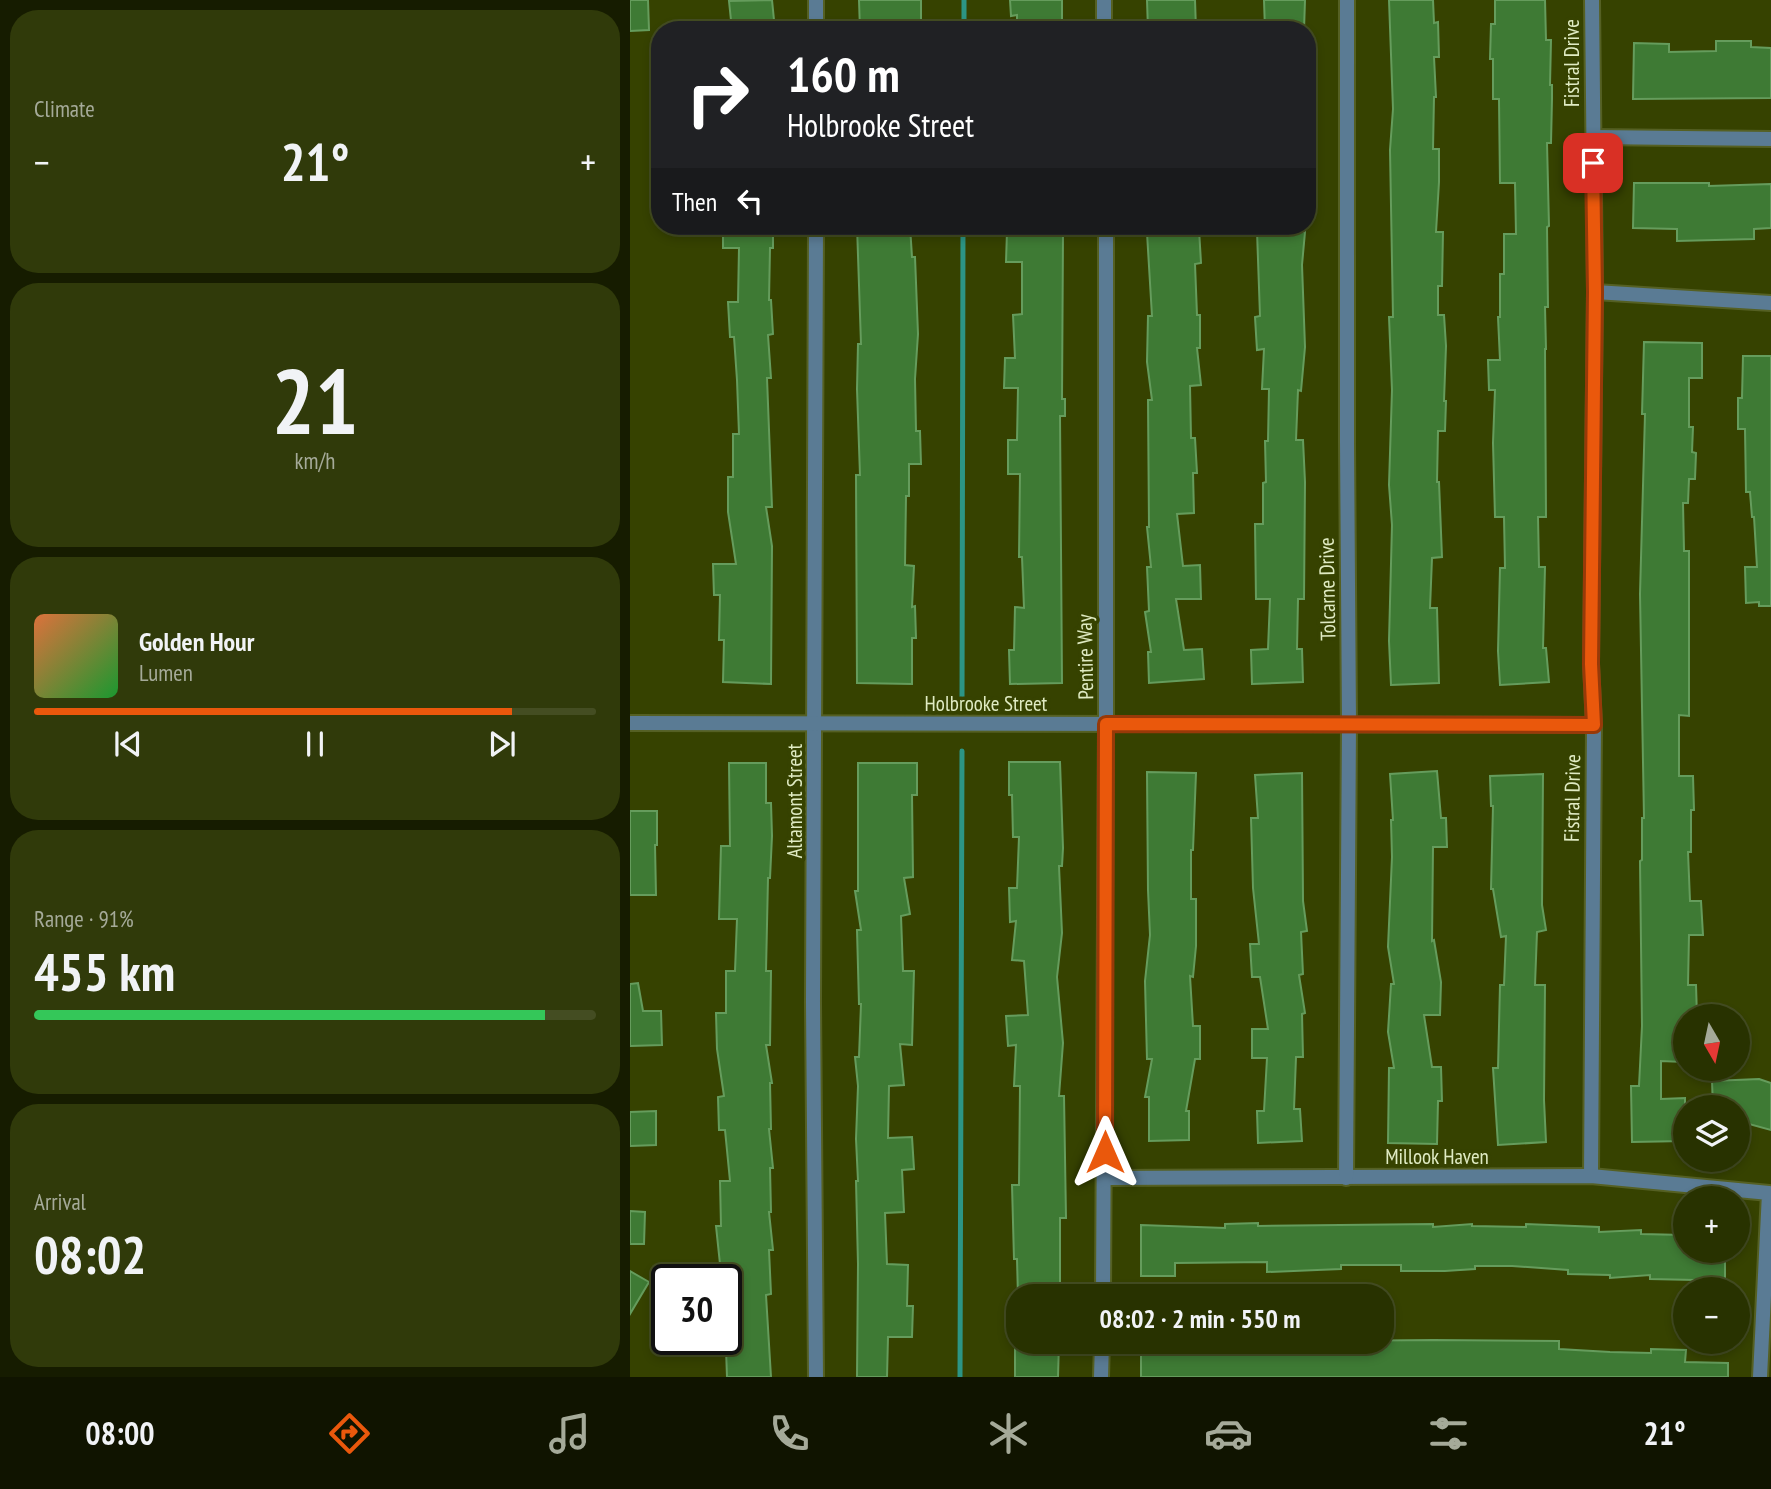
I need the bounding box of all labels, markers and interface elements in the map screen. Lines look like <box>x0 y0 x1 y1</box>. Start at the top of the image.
street label: Fistral Drive <box>1558 19 1585 107</box>
text: 160 m <box>787 42 900 106</box>
icon: right <box>672 49 763 140</box>
text: Climate <box>34 94 95 123</box>
text: Holbrooke Street <box>787 104 974 146</box>
text: 21° <box>281 128 349 195</box>
pin <box>1563 133 1623 193</box>
text: − <box>34 137 50 186</box>
text: + <box>580 137 596 186</box>
icon: arrive <box>1574 144 1612 182</box>
icon: left <box>731 182 769 220</box>
text: Then <box>672 185 717 218</box>
text: 21 <box>272 341 359 459</box>
text: km/h <box>295 446 335 475</box>
street label: Tolcarne Drive <box>1313 537 1341 641</box>
street label: Pentire Way <box>1071 614 1099 700</box>
text: Golden Hour <box>139 625 254 658</box>
text: Lumen <box>139 658 193 687</box>
street label: Holbrooke Street <box>925 690 1048 717</box>
icon: previous <box>109 725 147 763</box>
icon: pause <box>296 725 334 763</box>
icon: next <box>483 725 521 763</box>
street label: Altamont Street <box>781 743 808 858</box>
street label: Fistral Drive <box>1558 754 1586 842</box>
text: Range · 91% <box>34 904 134 933</box>
text: 455 km <box>34 938 175 1005</box>
north arrow <box>1673 1004 1750 1082</box>
map controls <box>1673 1004 1750 1354</box>
button: layers <box>1673 1095 1750 1172</box>
position arrow <box>1068 1115 1142 1189</box>
street label: Millook Haven <box>1385 1143 1489 1170</box>
button: + <box>1673 1186 1750 1263</box>
text: Arrival <box>34 1187 86 1216</box>
text: 08:02 <box>34 1221 146 1288</box>
speed limit sign: 30 <box>651 1264 742 1355</box>
button: − <box>1673 1277 1750 1354</box>
text: 08:02 · 2 min · 550 m <box>1100 1302 1300 1335</box>
icon: directions <box>325 1409 374 1458</box>
icon: music <box>545 1409 594 1458</box>
icon: phone <box>765 1409 814 1458</box>
icon: climate <box>984 1409 1033 1458</box>
icon: car <box>1204 1409 1253 1458</box>
icon: filters <box>1424 1409 1473 1458</box>
text: 08:00 <box>85 1412 155 1454</box>
text: 21° <box>1643 1412 1686 1454</box>

